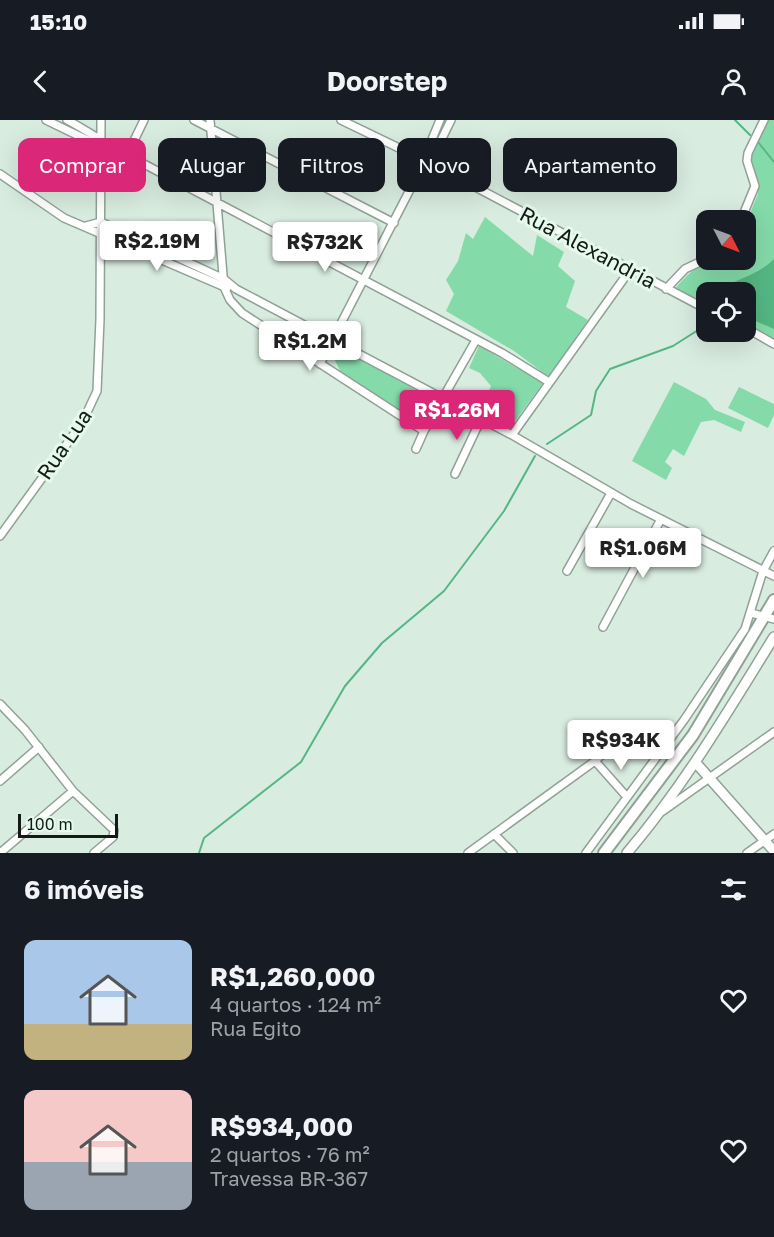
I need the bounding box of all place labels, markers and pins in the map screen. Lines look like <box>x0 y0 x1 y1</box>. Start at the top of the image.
pin: R$2.19M <box>102 221 212 272</box>
pin: R$732K <box>276 222 374 273</box>
pin: R$1.2M <box>261 321 359 372</box>
pin: R$1.26M <box>402 390 512 441</box>
pin: R$1.06M <box>588 528 698 579</box>
pin: R$934K <box>572 720 670 771</box>

